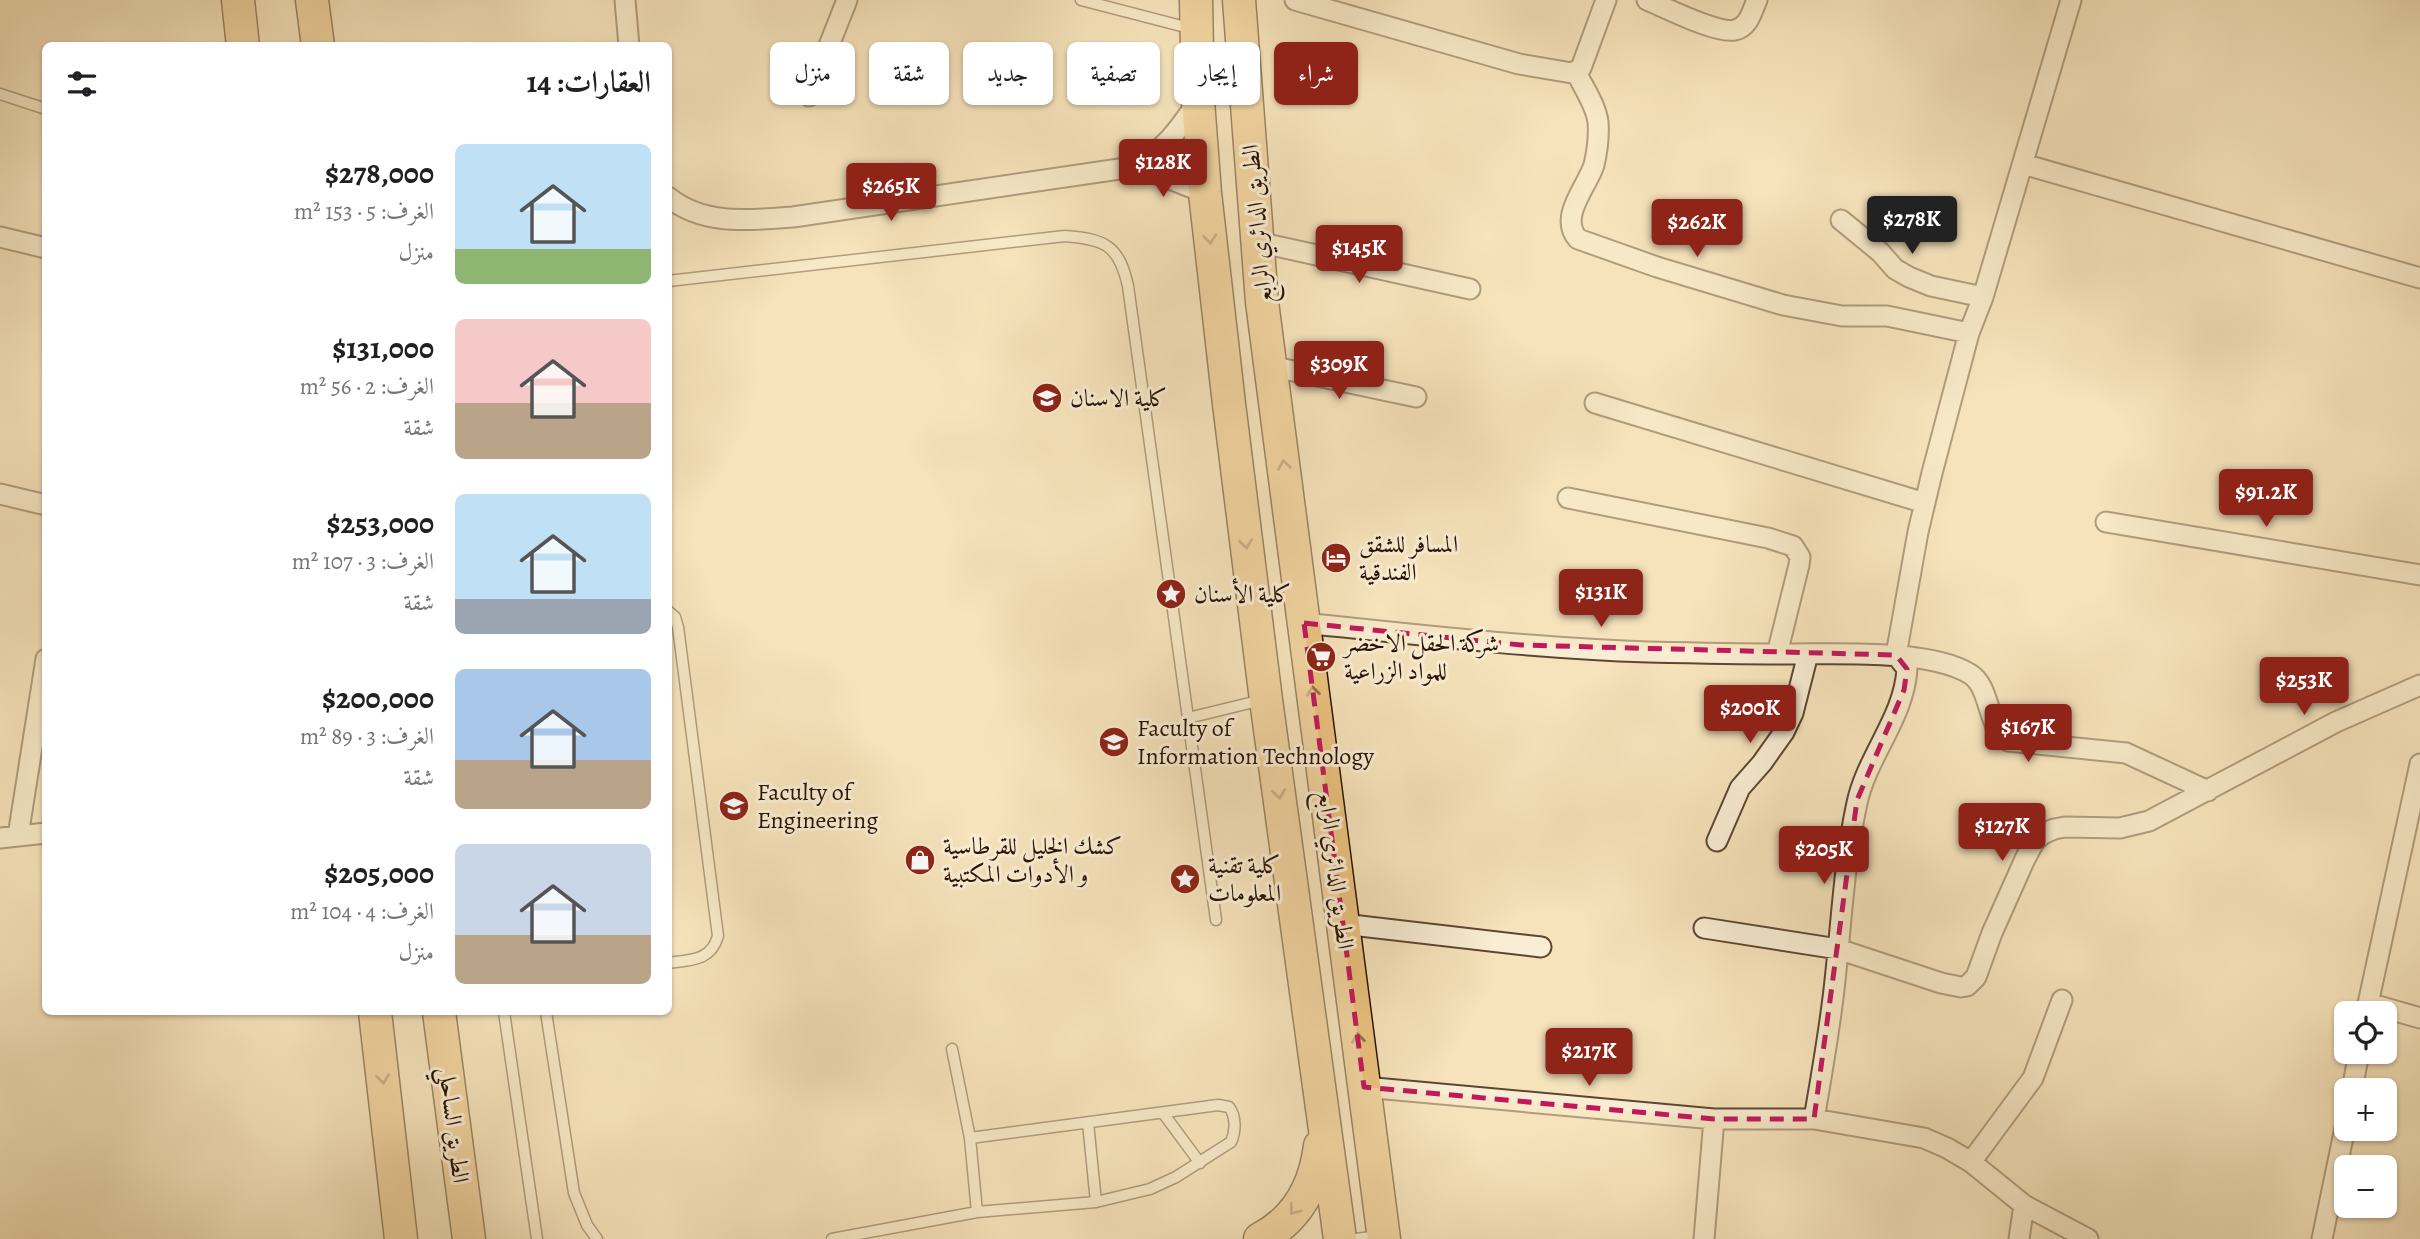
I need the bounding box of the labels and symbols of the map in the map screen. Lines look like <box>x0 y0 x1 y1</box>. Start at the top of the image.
pin: $128K <box>1114 140 1212 199</box>
street label: الطريق الدائري الرابع <box>1234 143 1286 305</box>
pin: $265K <box>842 164 940 223</box>
pin: $278K <box>1863 196 1961 256</box>
pin: $262K <box>1648 200 1746 259</box>
pin: $145K <box>1310 226 1408 285</box>
one-way arrow <box>1203 233 1218 245</box>
pin: $309K <box>1290 342 1388 401</box>
school or university icon: كلية الاسنان <box>1030 381 1064 415</box>
place label: كلية الاسنان <box>1070 382 1168 414</box>
one-way arrow <box>1276 459 1291 471</box>
pin: $91.2K <box>2209 470 2323 529</box>
place label: المسافر للشقق الفندقية <box>1359 528 1458 588</box>
one-way arrow <box>1239 539 1254 550</box>
hotel icon: المسافر للشقق الفندقية <box>1319 541 1353 575</box>
pin: $131K <box>1552 570 1650 629</box>
place icon: كلية الأسنان <box>1154 577 1188 611</box>
place label: كلية الأسنان <box>1194 578 1292 610</box>
place label: شركة الحقل الاخضر للمواد الزراعية <box>1341 627 1499 687</box>
supermarket icon: شركة الحقل الاخضر للمواد الزراعية <box>1304 640 1338 674</box>
pin: $253K <box>2255 658 2353 717</box>
one-way arrow <box>1306 685 1321 697</box>
pin: $200K <box>1701 686 1799 745</box>
pin: $167K <box>1979 704 2077 764</box>
place label: Faculty of Information Technology <box>1137 712 1374 772</box>
school or university icon: Faculty of Information Technology <box>1097 725 1131 759</box>
place label: Faculty of Engineering <box>757 776 878 836</box>
one-way arrow <box>1272 788 1287 800</box>
school or university icon: Faculty of Engineering <box>717 789 751 823</box>
street label: الطريق الدائري الرابع <box>1304 789 1362 952</box>
pin: $127K <box>1953 804 2051 863</box>
pin: $205K <box>1775 826 1873 886</box>
place label: كشك الخليل للقرطاسية و الأدوات المكتبية <box>943 830 1122 890</box>
shop icon: كشك الخليل للقرطاسية و الأدوات المكتبية <box>903 843 937 877</box>
place label: كلية تقنية المعلومات <box>1208 849 1281 909</box>
place icon: كلية تقنية المعلومات <box>1168 862 1202 896</box>
pin: $217K <box>1540 1028 1638 1088</box>
one-way arrow <box>1351 1032 1366 1044</box>
street label: الطريق الساحلي <box>424 1065 477 1186</box>
one-way arrow <box>375 1073 390 1085</box>
one-way arrow <box>1290 1203 1303 1215</box>

